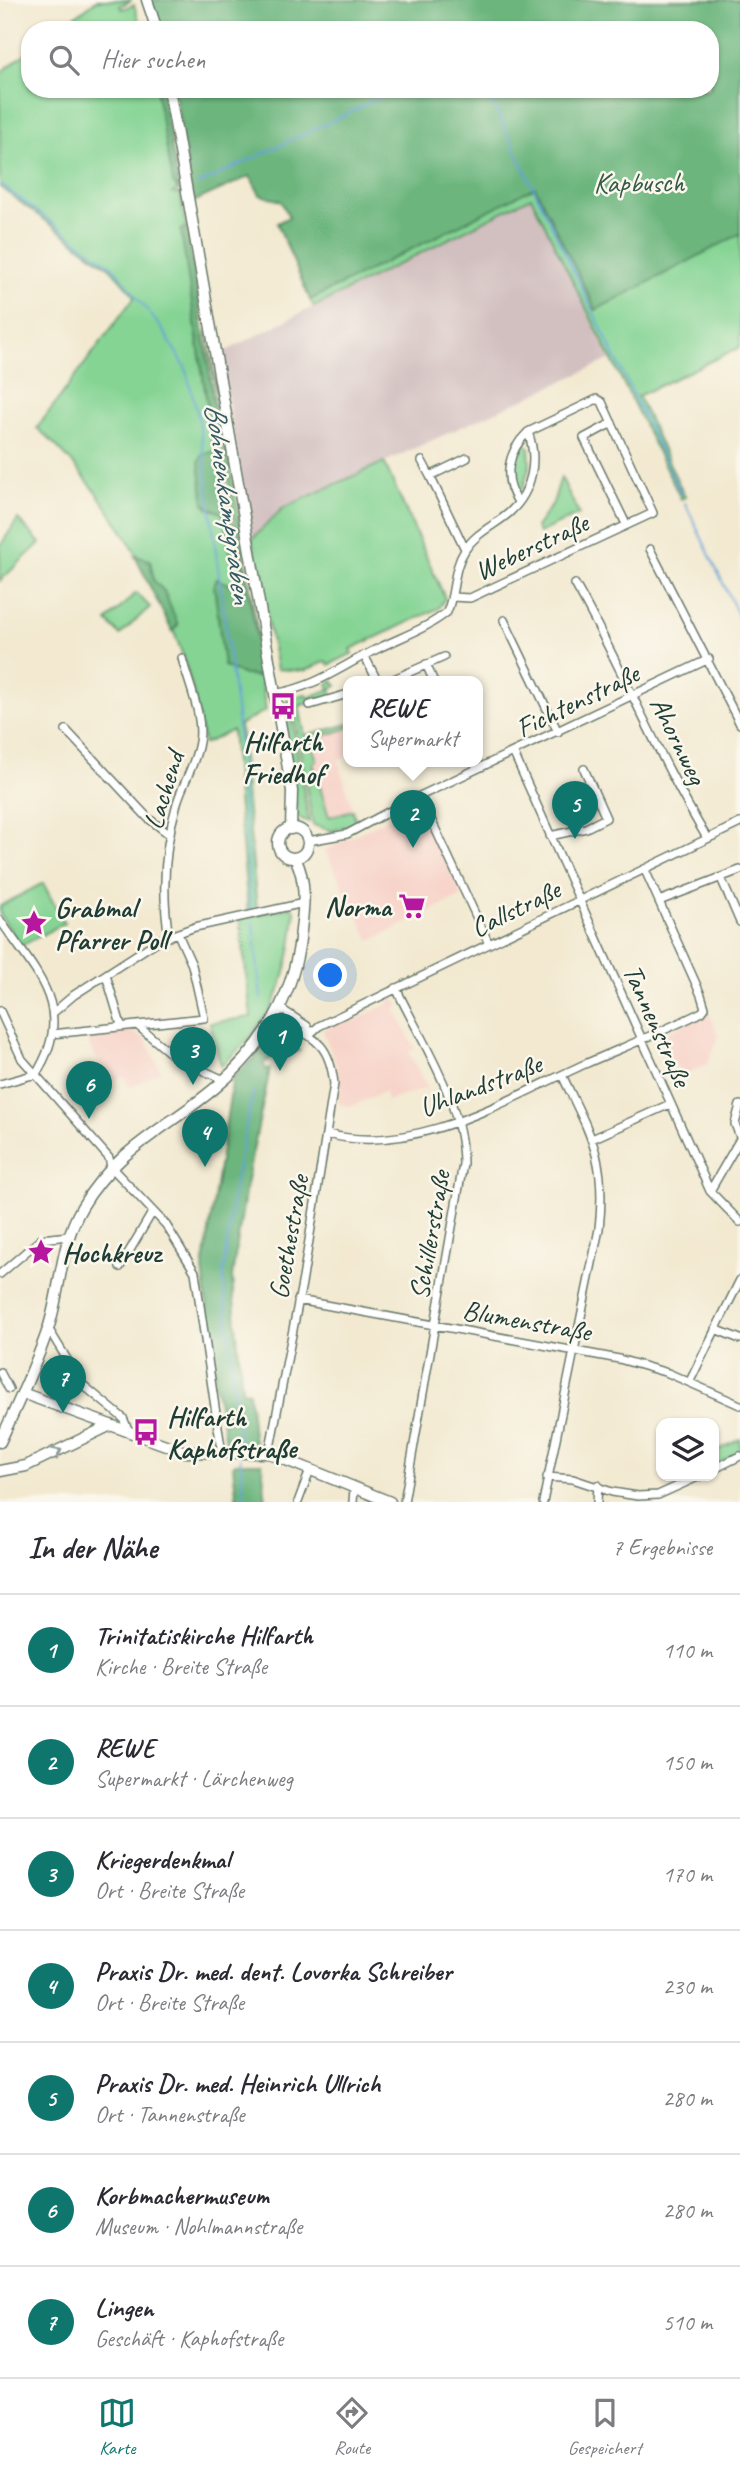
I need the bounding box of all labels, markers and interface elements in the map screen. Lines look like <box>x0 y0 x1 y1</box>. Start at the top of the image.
search box <box>21 21 719 98</box>
icon: search <box>45 41 83 79</box>
text: Hier suchen <box>101 43 205 76</box>
park label: Kapbusch <box>594 165 685 200</box>
water label: Bohnenkampgraben <box>196 401 262 607</box>
street label: Weberstraße <box>469 504 595 588</box>
street label: Fichtenstraße <box>510 655 646 745</box>
popup <box>343 676 483 767</box>
bus stop icon: Hilfarth Friedhof <box>268 691 298 721</box>
text: REWE <box>368 691 428 724</box>
street label: Ahornweg <box>642 691 716 792</box>
place label: Hilfarth Friedhof <box>243 724 330 791</box>
text: Supermarkt <box>368 724 458 753</box>
street label: Lachend <box>135 743 193 833</box>
pin: 5 <box>552 781 598 839</box>
pin: 2 <box>390 790 436 848</box>
street label: Callstraße <box>465 871 567 945</box>
place label: Norma <box>325 889 394 924</box>
place label: Grabmal Pfarrer Poll <box>55 890 173 957</box>
supermarket icon: Norma <box>397 891 427 921</box>
place icon: Grabmal Pfarrer Poll <box>19 908 49 938</box>
your location <box>313 958 347 992</box>
street label: Tannenstraße <box>615 959 701 1093</box>
pin: 1 <box>257 1013 303 1071</box>
pin: 3 <box>170 1027 216 1085</box>
street label: Uhlandstraße <box>414 1045 548 1125</box>
pin: 6 <box>66 1061 112 1119</box>
pin: 4 <box>182 1109 228 1167</box>
street label: Schillerstraße <box>401 1166 458 1302</box>
street label: Goethestraße <box>260 1171 317 1302</box>
place label: Hochkreuz <box>62 1235 164 1270</box>
place icon: Hochkreuz <box>26 1237 56 1267</box>
street label: Blumenstraße <box>460 1292 596 1349</box>
pin: 7 <box>40 1355 86 1413</box>
place label: Hilfarth Kaphofstraße <box>167 1399 299 1466</box>
bus stop icon: Hilfarth Kaphofstraße <box>131 1417 161 1447</box>
map controls <box>656 1418 719 1481</box>
button: layers <box>656 1418 719 1481</box>
one-way arrow <box>50 1446 62 1460</box>
text: In der Nähe <box>28 1529 157 1567</box>
text: 7 Ergebnisse <box>612 1533 712 1562</box>
text: Trinitatiskirche Hilfarth <box>95 1619 313 1652</box>
text: 1 <box>46 1636 56 1665</box>
text: 110 m <box>663 1636 712 1665</box>
text: Kirche · Breite Straße <box>95 1652 267 1681</box>
text: REWE <box>95 1731 155 1764</box>
text: 2 <box>46 1748 56 1777</box>
text: 150 m <box>663 1748 712 1777</box>
text: Supermarkt · Lärchenweg <box>95 1764 293 1793</box>
text: Kriegerdenkmal <box>95 1843 230 1876</box>
text: 3 <box>46 1860 56 1889</box>
text: 170 m <box>663 1860 712 1889</box>
text: Ort · Breite Straße <box>95 1876 244 1905</box>
text: Praxis Dr. med. dent. Lovorka Schreiber <box>95 1955 452 1988</box>
text: 4 <box>46 1972 56 2001</box>
text: 230 m <box>663 1972 712 2001</box>
text: Ort · Breite Straße <box>95 1988 244 2017</box>
text: Praxis Dr. med. Heinrich Ullrich <box>95 2067 380 2100</box>
text: 5 <box>46 2084 56 2113</box>
text: 280 m <box>663 2084 712 2113</box>
text: Ort · Tannenstraße <box>95 2100 245 2129</box>
text: Korbmachermuseum <box>95 2179 269 2212</box>
text: 6 <box>46 2196 56 2225</box>
text: 280 m <box>663 2196 712 2225</box>
text: Museum · Nohlmannstraße <box>95 2212 302 2241</box>
text: Lingen <box>95 2291 153 2324</box>
text: 7 <box>46 2308 56 2337</box>
text: 510 m <box>663 2308 712 2337</box>
text: Geschäft · Kaphofstraße <box>95 2324 283 2353</box>
tab: Karte <box>98 2394 136 2460</box>
tab: Route <box>333 2394 371 2460</box>
tab: Gespeichert <box>568 2394 642 2460</box>

